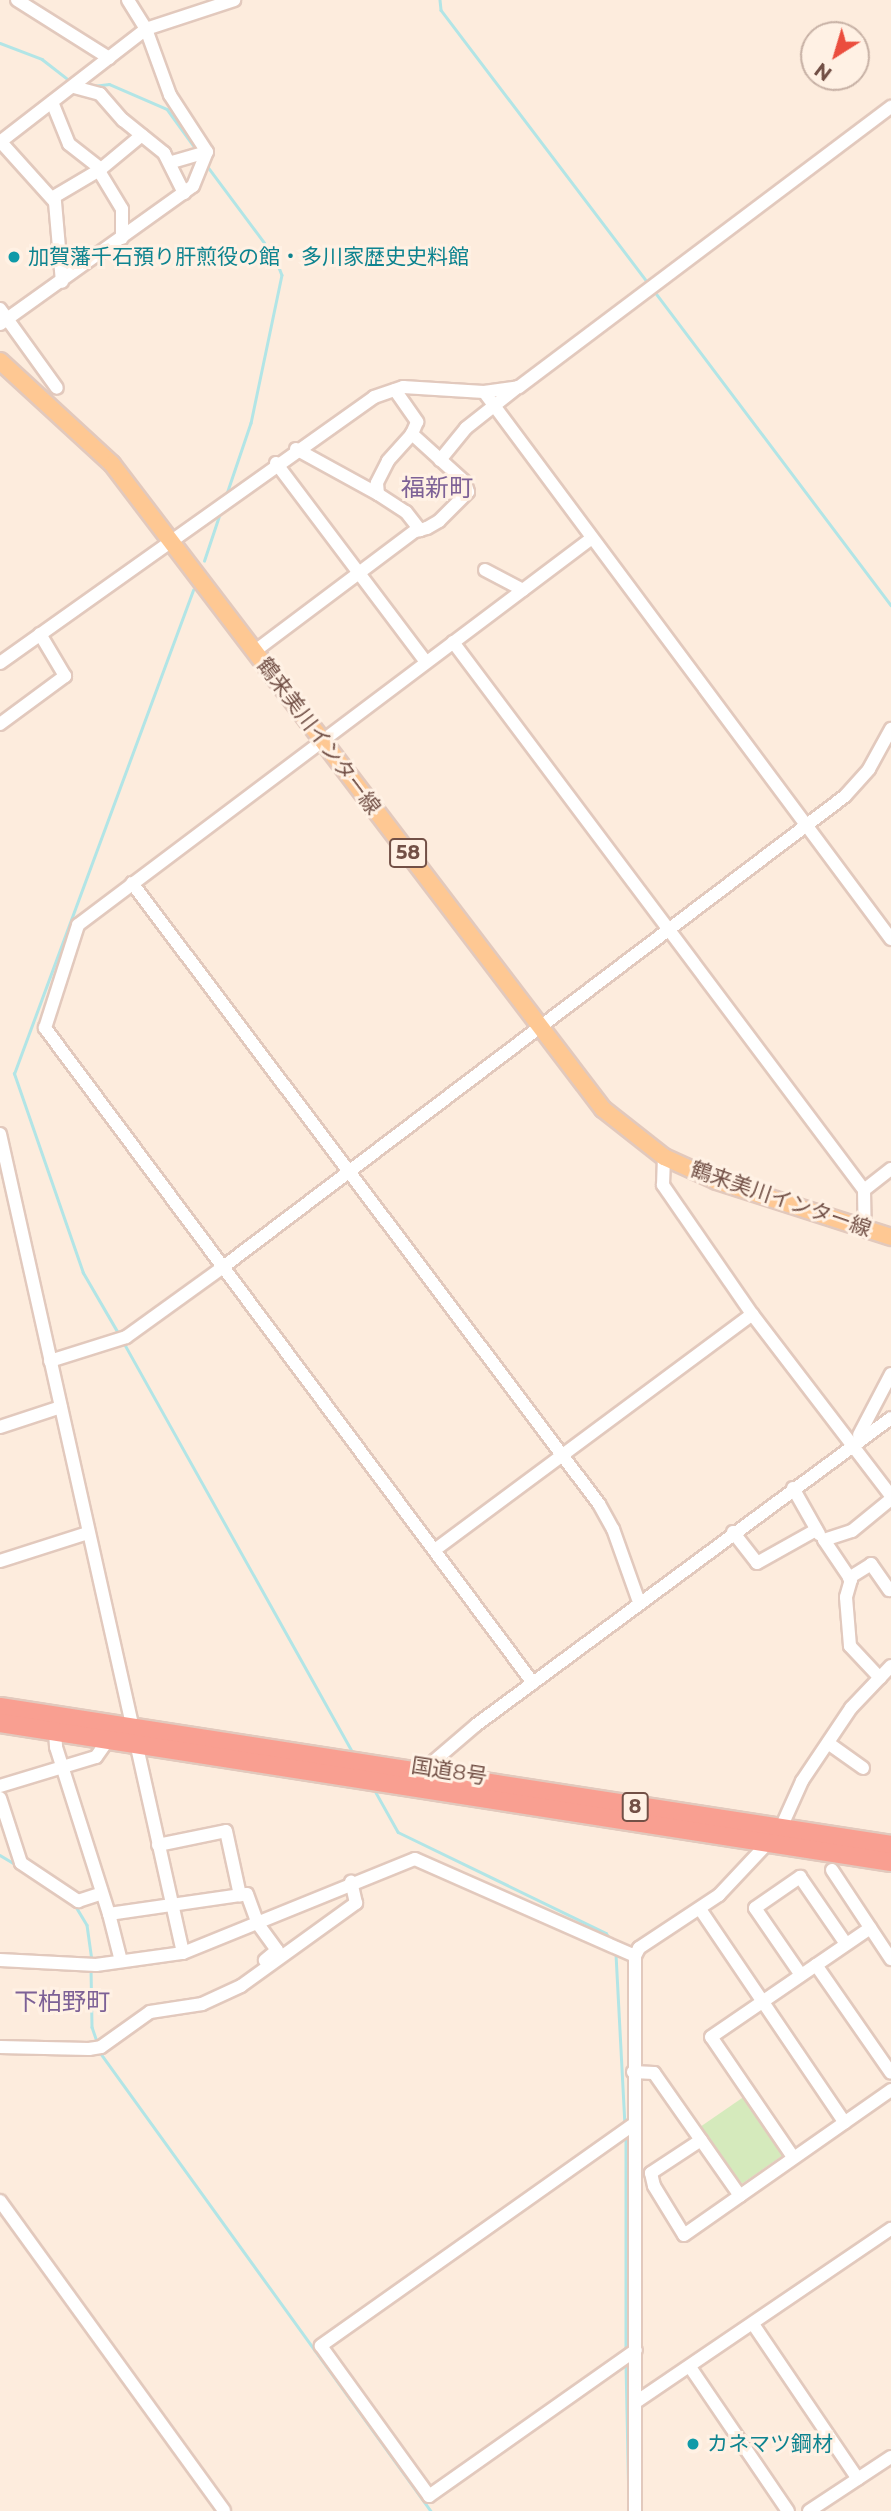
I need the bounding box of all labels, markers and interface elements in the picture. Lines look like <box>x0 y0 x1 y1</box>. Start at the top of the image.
north arrow <box>800 21 870 91</box>
text: N <box>810 58 836 85</box>
place label: 加賀藩千石預り肝煎役の館・多川家歴史史料館 <box>28 244 469 270</box>
marker: 加賀藩千石預り肝煎役の館・多川家歴史史料館 <box>6 249 22 265</box>
district label: 福新町 <box>401 474 473 502</box>
street label: 鶴来美川インター線 <box>252 653 386 819</box>
road number: 58 <box>389 838 427 868</box>
street label: 鶴来美川インター線 <box>688 1156 874 1242</box>
street label: 国道8号 <box>409 1753 489 1789</box>
road number: 8 <box>621 1792 649 1823</box>
district label: 下柏野町 <box>14 1988 110 2016</box>
place label: カネマツ鋼材 <box>707 2431 833 2457</box>
marker: カネマツ鋼材 <box>685 2436 701 2452</box>

